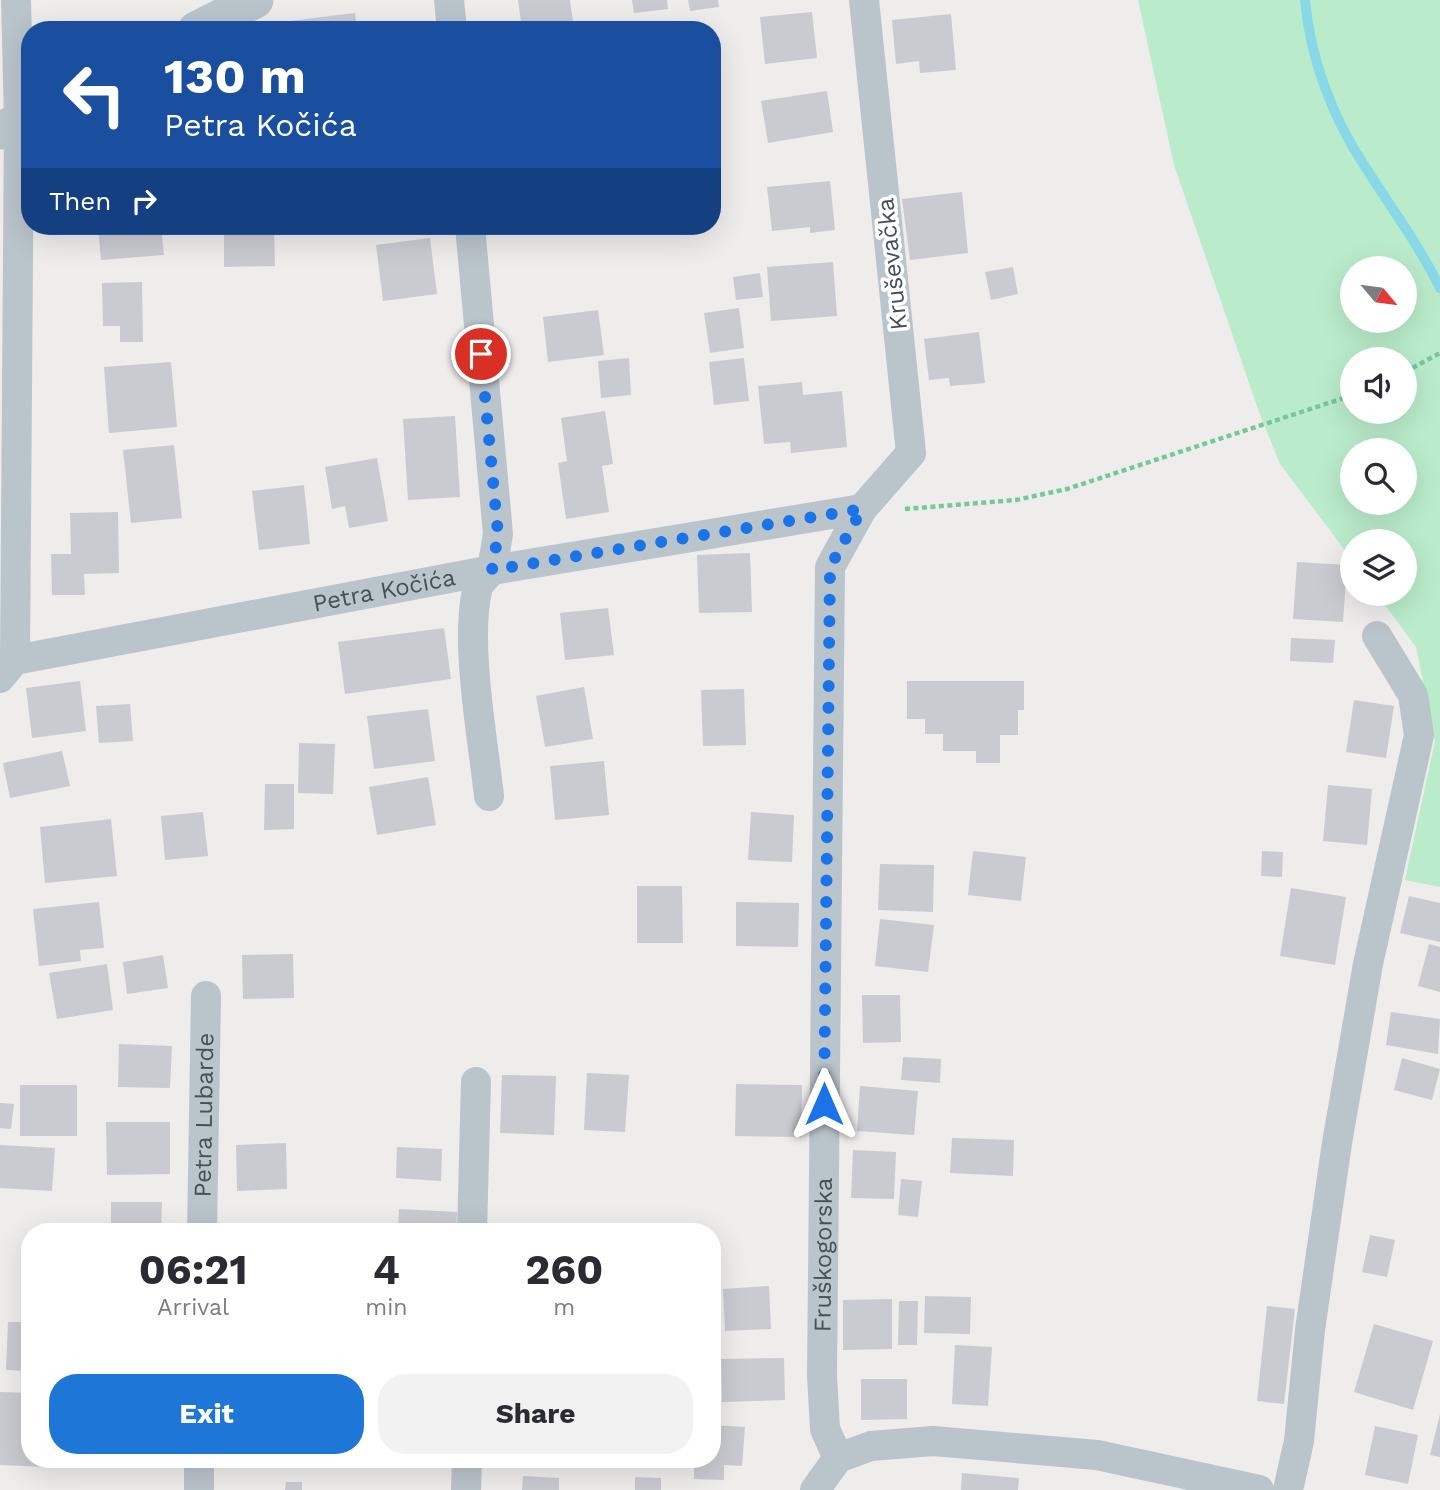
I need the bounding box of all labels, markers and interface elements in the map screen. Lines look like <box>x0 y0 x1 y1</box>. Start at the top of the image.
text: 130 m <box>164 47 306 105</box>
icon: left <box>49 49 140 140</box>
text: Petra Kočića <box>164 106 357 144</box>
icon: right <box>125 182 163 220</box>
text: Then <box>49 186 111 216</box>
street label: Kruševačka <box>871 197 913 331</box>
north arrow <box>1340 256 1418 332</box>
map controls <box>1340 256 1417 606</box>
pin <box>451 324 511 384</box>
icon: arrive <box>462 335 500 373</box>
button: sound <box>1340 347 1417 424</box>
button: search <box>1340 438 1417 515</box>
button: layers <box>1340 529 1417 606</box>
street label: Petra Kočića <box>310 563 458 618</box>
street label: Petra Lubarde <box>189 1032 219 1198</box>
position arrow <box>787 1067 861 1141</box>
street label: Fruškogorska <box>808 1177 838 1332</box>
text: 06:21 <box>139 1245 248 1294</box>
text: 4 <box>373 1245 400 1294</box>
text: 260 <box>525 1245 603 1294</box>
text: Arrival <box>157 1294 229 1321</box>
text: min <box>365 1294 408 1321</box>
text: m <box>553 1294 575 1321</box>
button: Exit <box>49 1374 364 1454</box>
button: Share <box>378 1374 693 1454</box>

